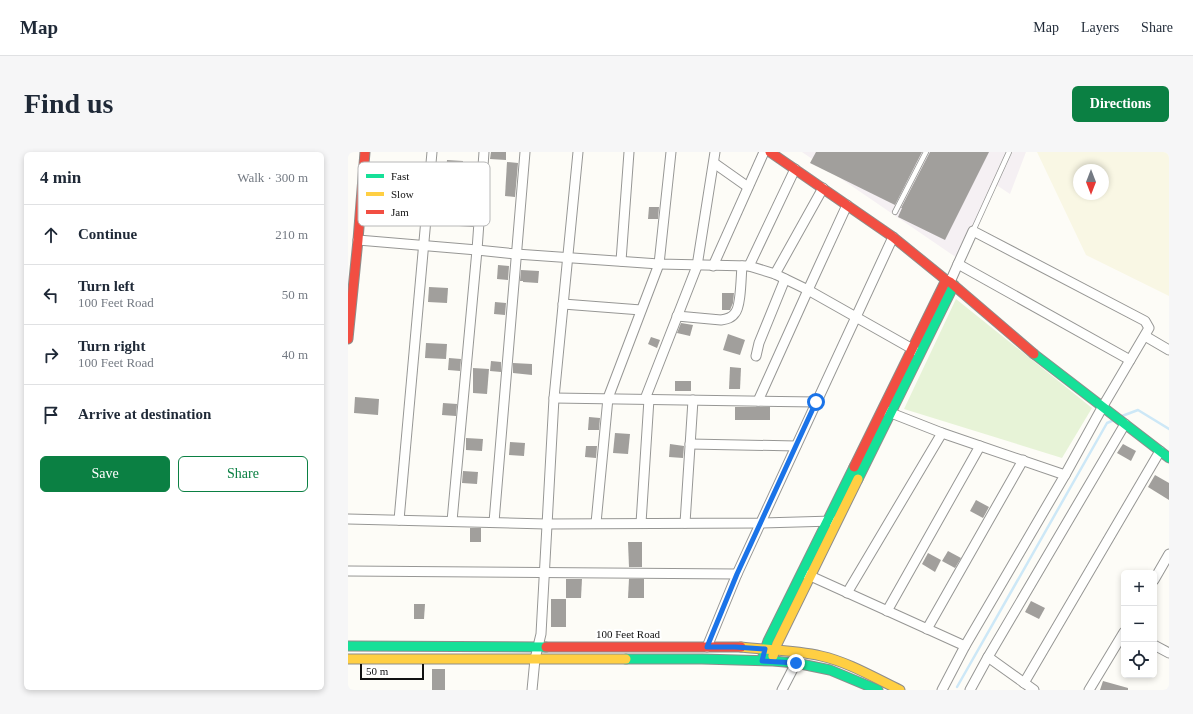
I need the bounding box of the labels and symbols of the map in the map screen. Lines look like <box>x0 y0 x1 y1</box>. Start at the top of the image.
legend <box>358 162 490 226</box>
north arrow <box>1073 164 1109 200</box>
text: Fast <box>391 170 409 182</box>
text: Slow <box>391 188 414 200</box>
text: Jam <box>391 206 409 218</box>
route start <box>807 393 825 411</box>
street label: 100 Feet Road <box>596 628 661 640</box>
route end <box>787 654 805 672</box>
scale bar <box>360 662 424 681</box>

